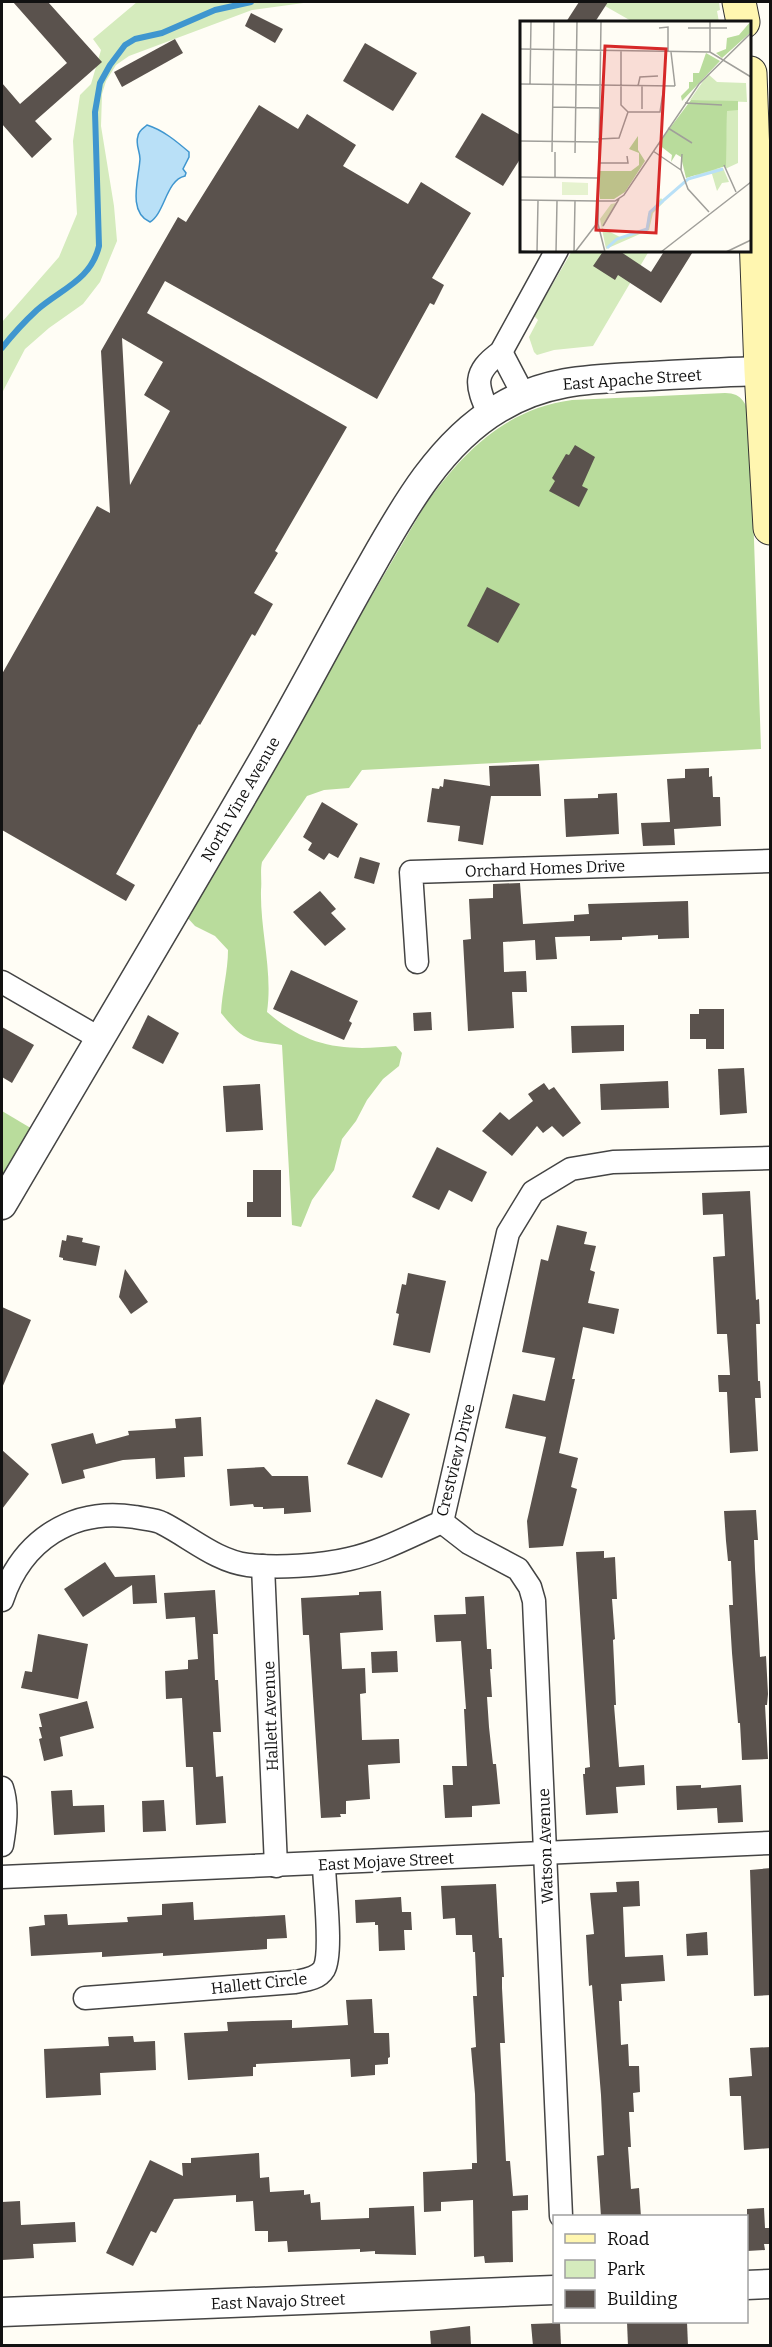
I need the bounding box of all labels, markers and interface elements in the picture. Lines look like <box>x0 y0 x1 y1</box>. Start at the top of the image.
inset map <box>520 21 751 252</box>
street label: East Apache Street <box>562 365 702 394</box>
street label: North Vine Avenue <box>197 733 284 865</box>
street label: Orchard Homes Drive <box>465 856 625 881</box>
street label: Crestview Drive <box>432 1402 479 1518</box>
street label: Hallett Avenue <box>259 1661 282 1771</box>
street label: Watson Avenue <box>534 1788 557 1904</box>
street label: East Mojave Street <box>318 1848 455 1875</box>
street label: Hallett Circle <box>210 1969 308 1998</box>
legend <box>553 2215 748 2323</box>
text: Road <box>607 2228 650 2250</box>
text: Park <box>607 2258 646 2280</box>
text: Building <box>607 2288 678 2310</box>
street label: East Navajo Street <box>210 2290 346 2313</box>

